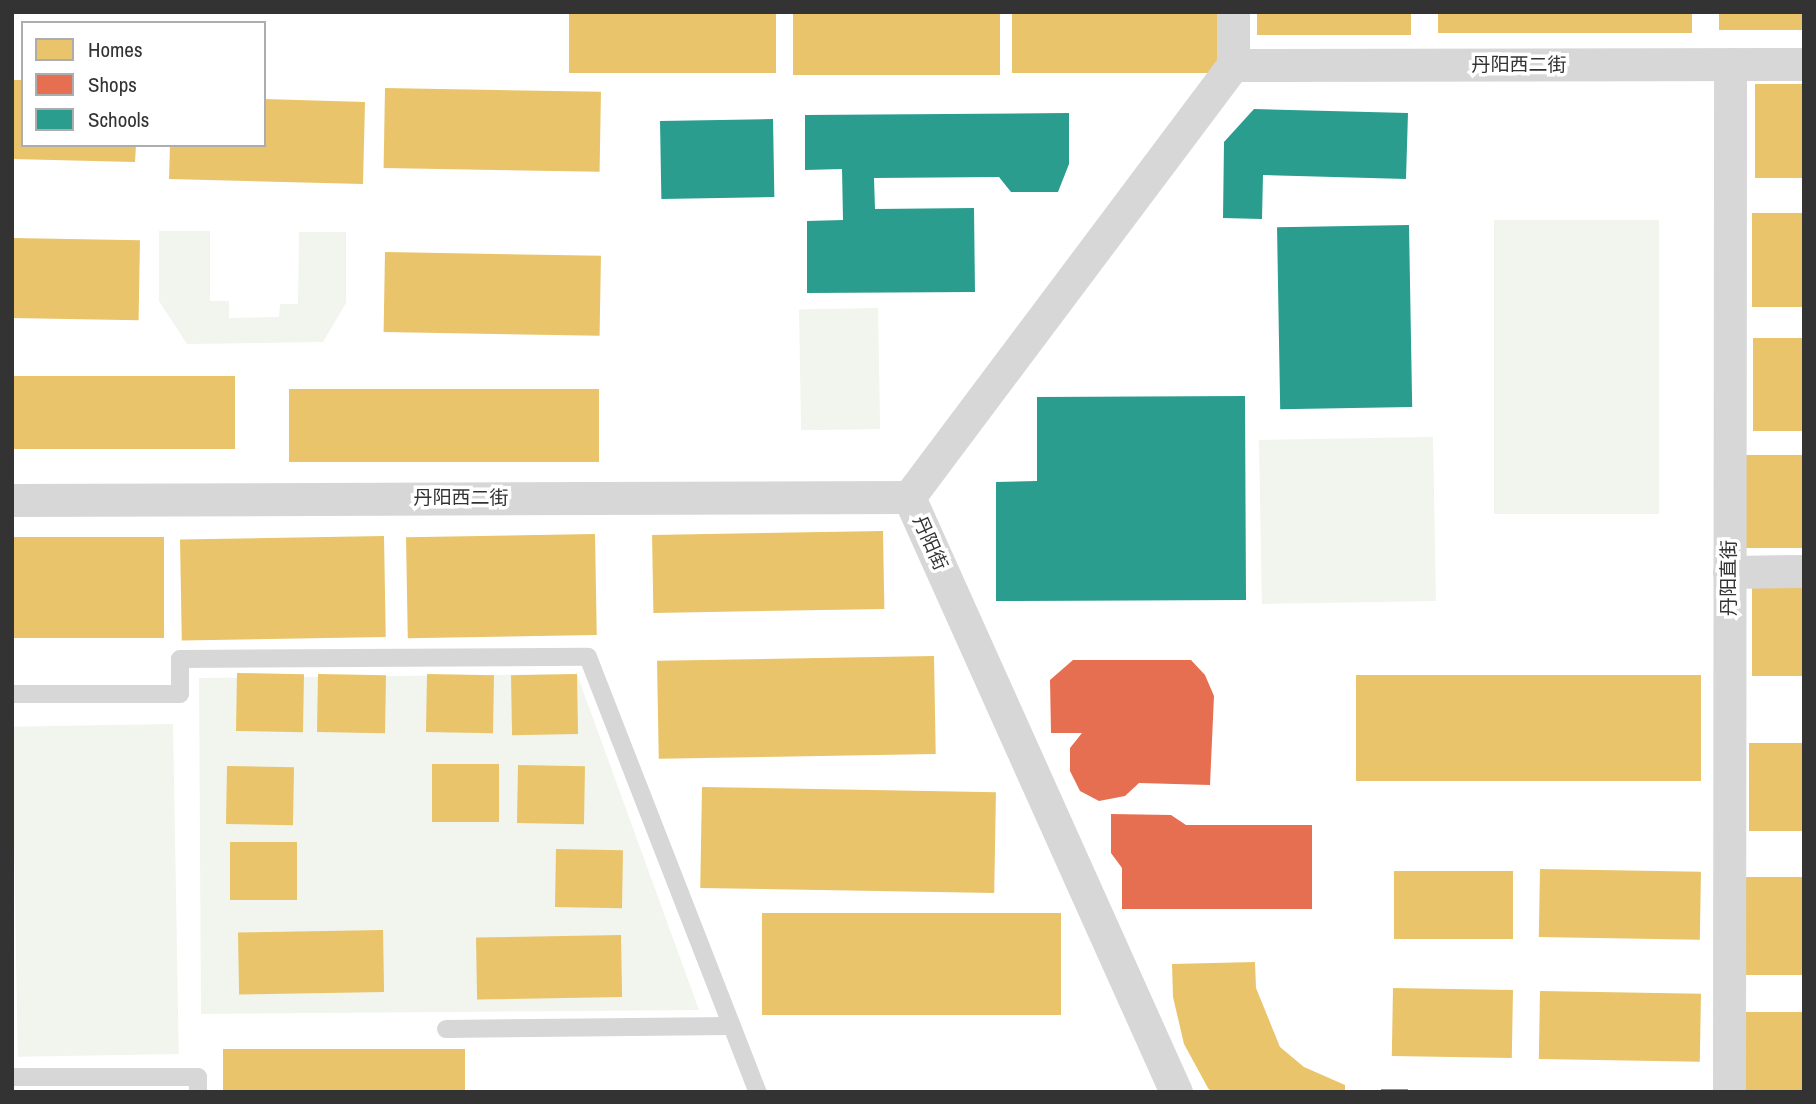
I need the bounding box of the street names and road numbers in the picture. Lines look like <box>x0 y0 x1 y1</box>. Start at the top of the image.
street label: 丹阳西二街 <box>1472 54 1566 76</box>
street label: 丹阳西二街 <box>414 487 508 509</box>
street label: 丹阳街 <box>908 512 952 574</box>
street label: 丹阳直街 <box>1718 540 1740 616</box>

